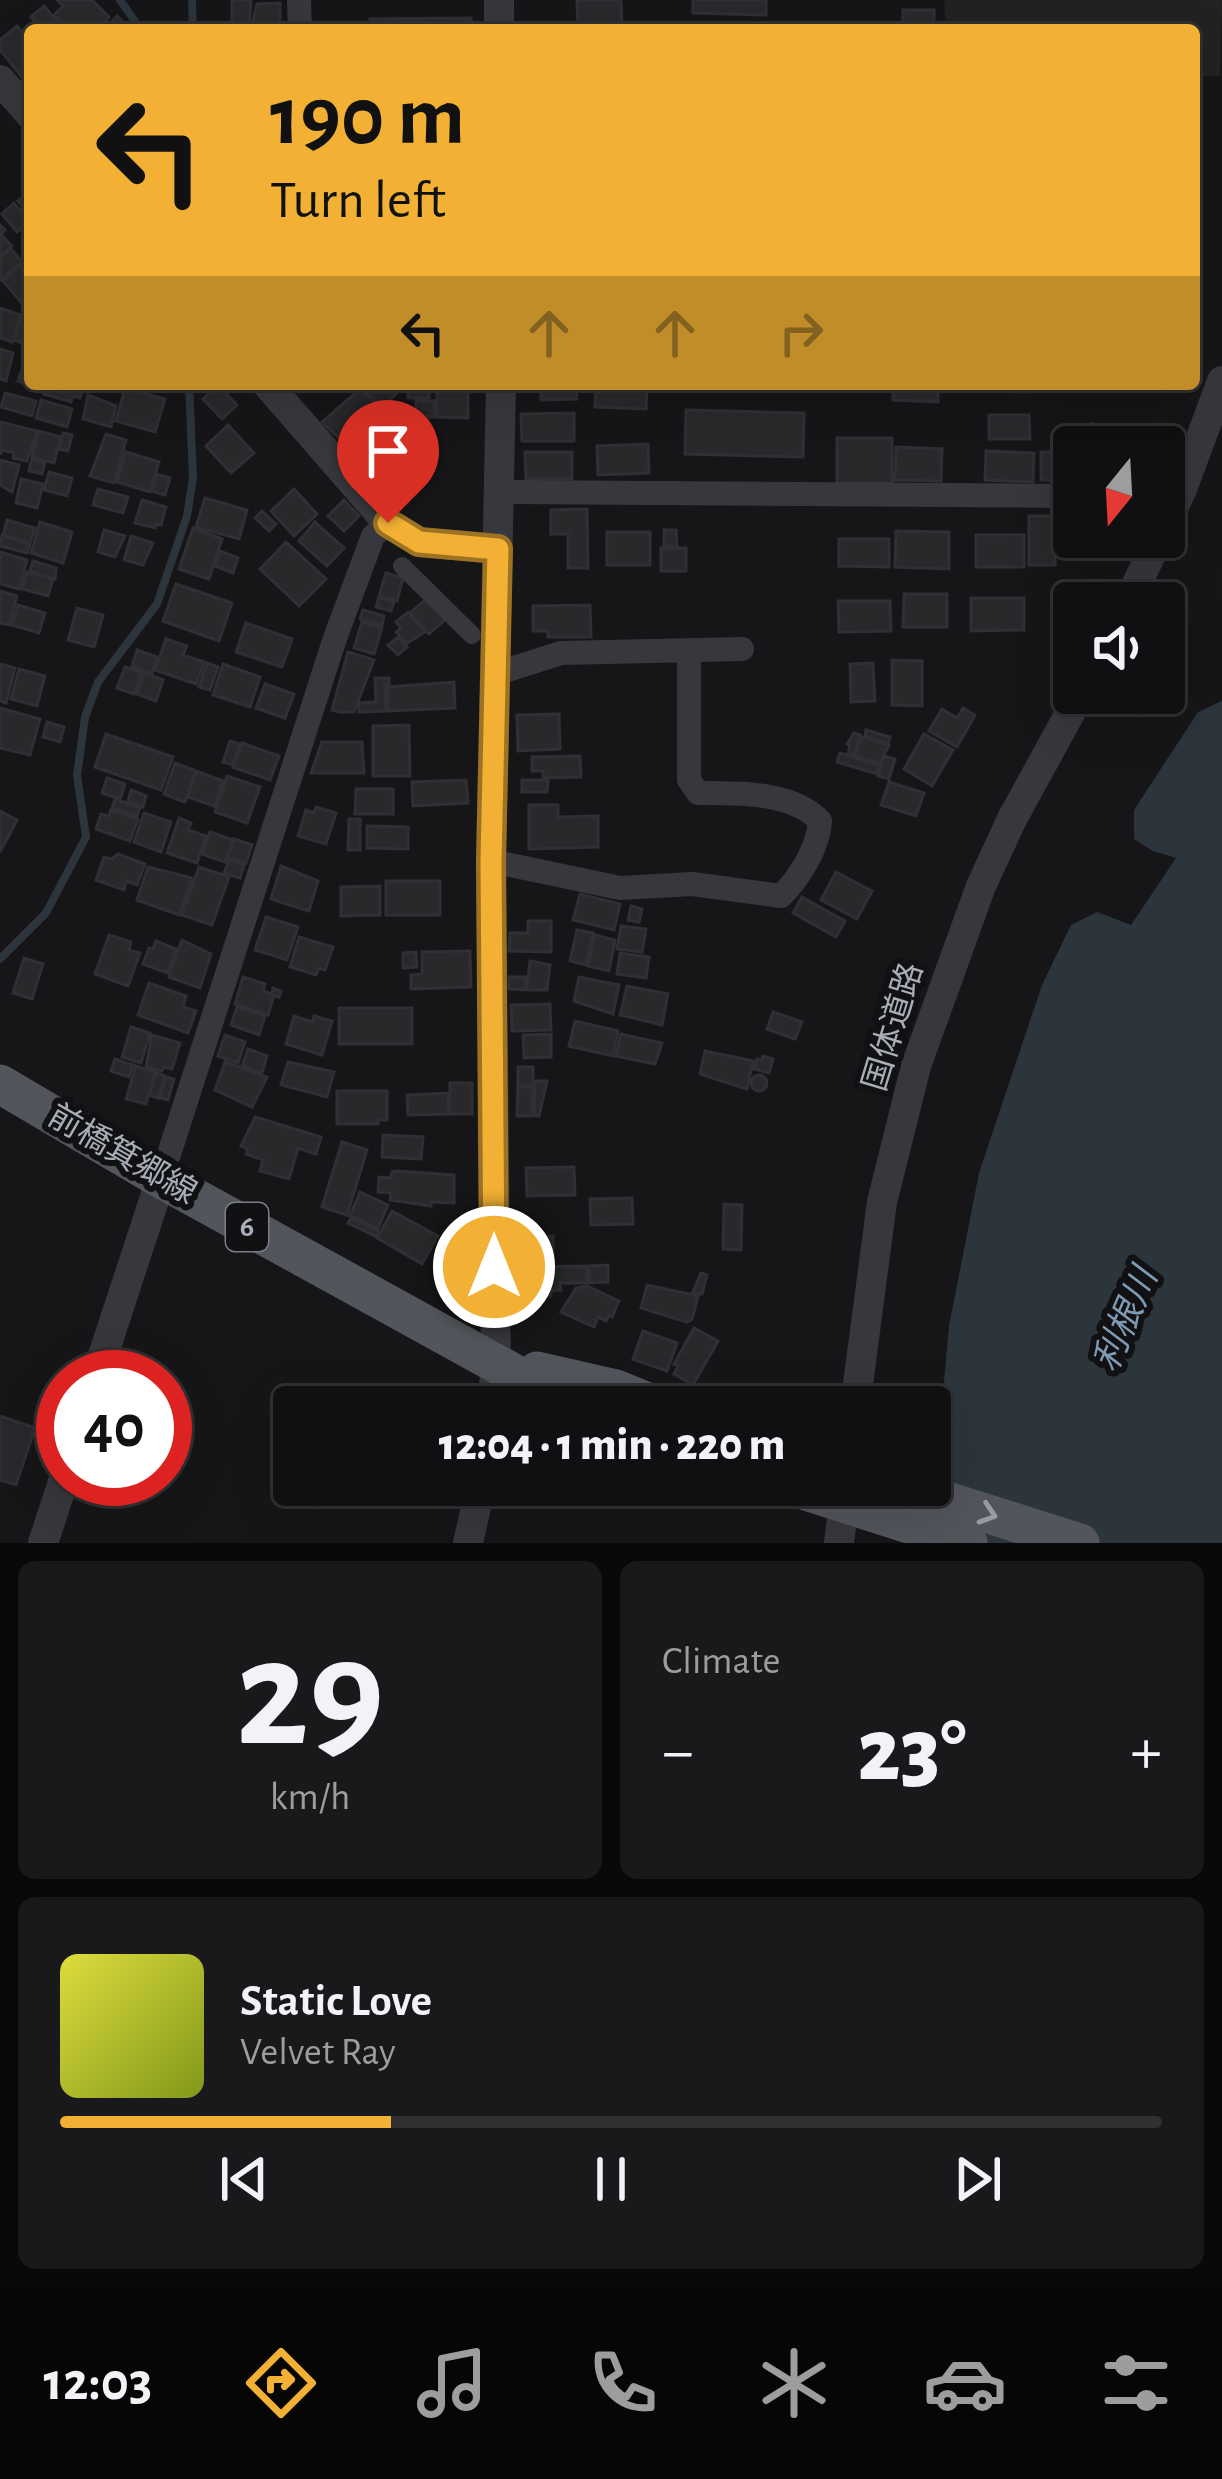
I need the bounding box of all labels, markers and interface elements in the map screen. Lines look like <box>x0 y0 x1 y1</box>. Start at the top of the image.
icon: left <box>72 72 228 228</box>
text: 190 m <box>270 76 465 160</box>
text: Turn left <box>270 174 446 228</box>
icon: left <box>390 300 456 366</box>
icon: ahead <box>516 300 582 366</box>
icon: ahead <box>642 300 708 366</box>
icon: right <box>768 300 834 366</box>
pin <box>337 400 439 523</box>
icon: arrive <box>355 418 421 484</box>
north arrow <box>1053 426 1185 558</box>
map controls <box>1053 426 1185 714</box>
button: sound <box>1053 582 1185 714</box>
street label: 国体道路 <box>857 958 929 1095</box>
street label: 前橋箕郷線 <box>42 1098 203 1211</box>
road number: 6 <box>226 1203 268 1251</box>
position arrow <box>431 1204 557 1330</box>
water label: 利根川 <box>1086 1259 1165 1377</box>
speed limit sign: 40 <box>36 1350 192 1506</box>
text: 12:04 · 1 min · 220 m <box>439 1423 785 1468</box>
one-way arrow <box>977 1500 998 1525</box>
text: 29 <box>236 1618 384 1774</box>
text: Climate <box>662 1642 780 1681</box>
text: 23° <box>858 1707 967 1797</box>
text: − <box>662 1719 694 1785</box>
text: + <box>1130 1719 1162 1785</box>
text: km/h <box>270 1778 350 1817</box>
text: Static Love <box>240 1979 432 2024</box>
text: Velvet Ray <box>240 2033 396 2072</box>
icon: previous <box>211 2146 277 2212</box>
icon: pause <box>578 2146 644 2212</box>
icon: next <box>945 2146 1011 2212</box>
icon: directions <box>239 2341 323 2425</box>
icon: music <box>410 2341 494 2425</box>
icon: phone <box>581 2341 665 2425</box>
icon: climate <box>752 2341 836 2425</box>
icon: car <box>923 2341 1007 2425</box>
icon: filters <box>1094 2341 1178 2425</box>
text: 12:03 <box>44 2356 152 2410</box>

